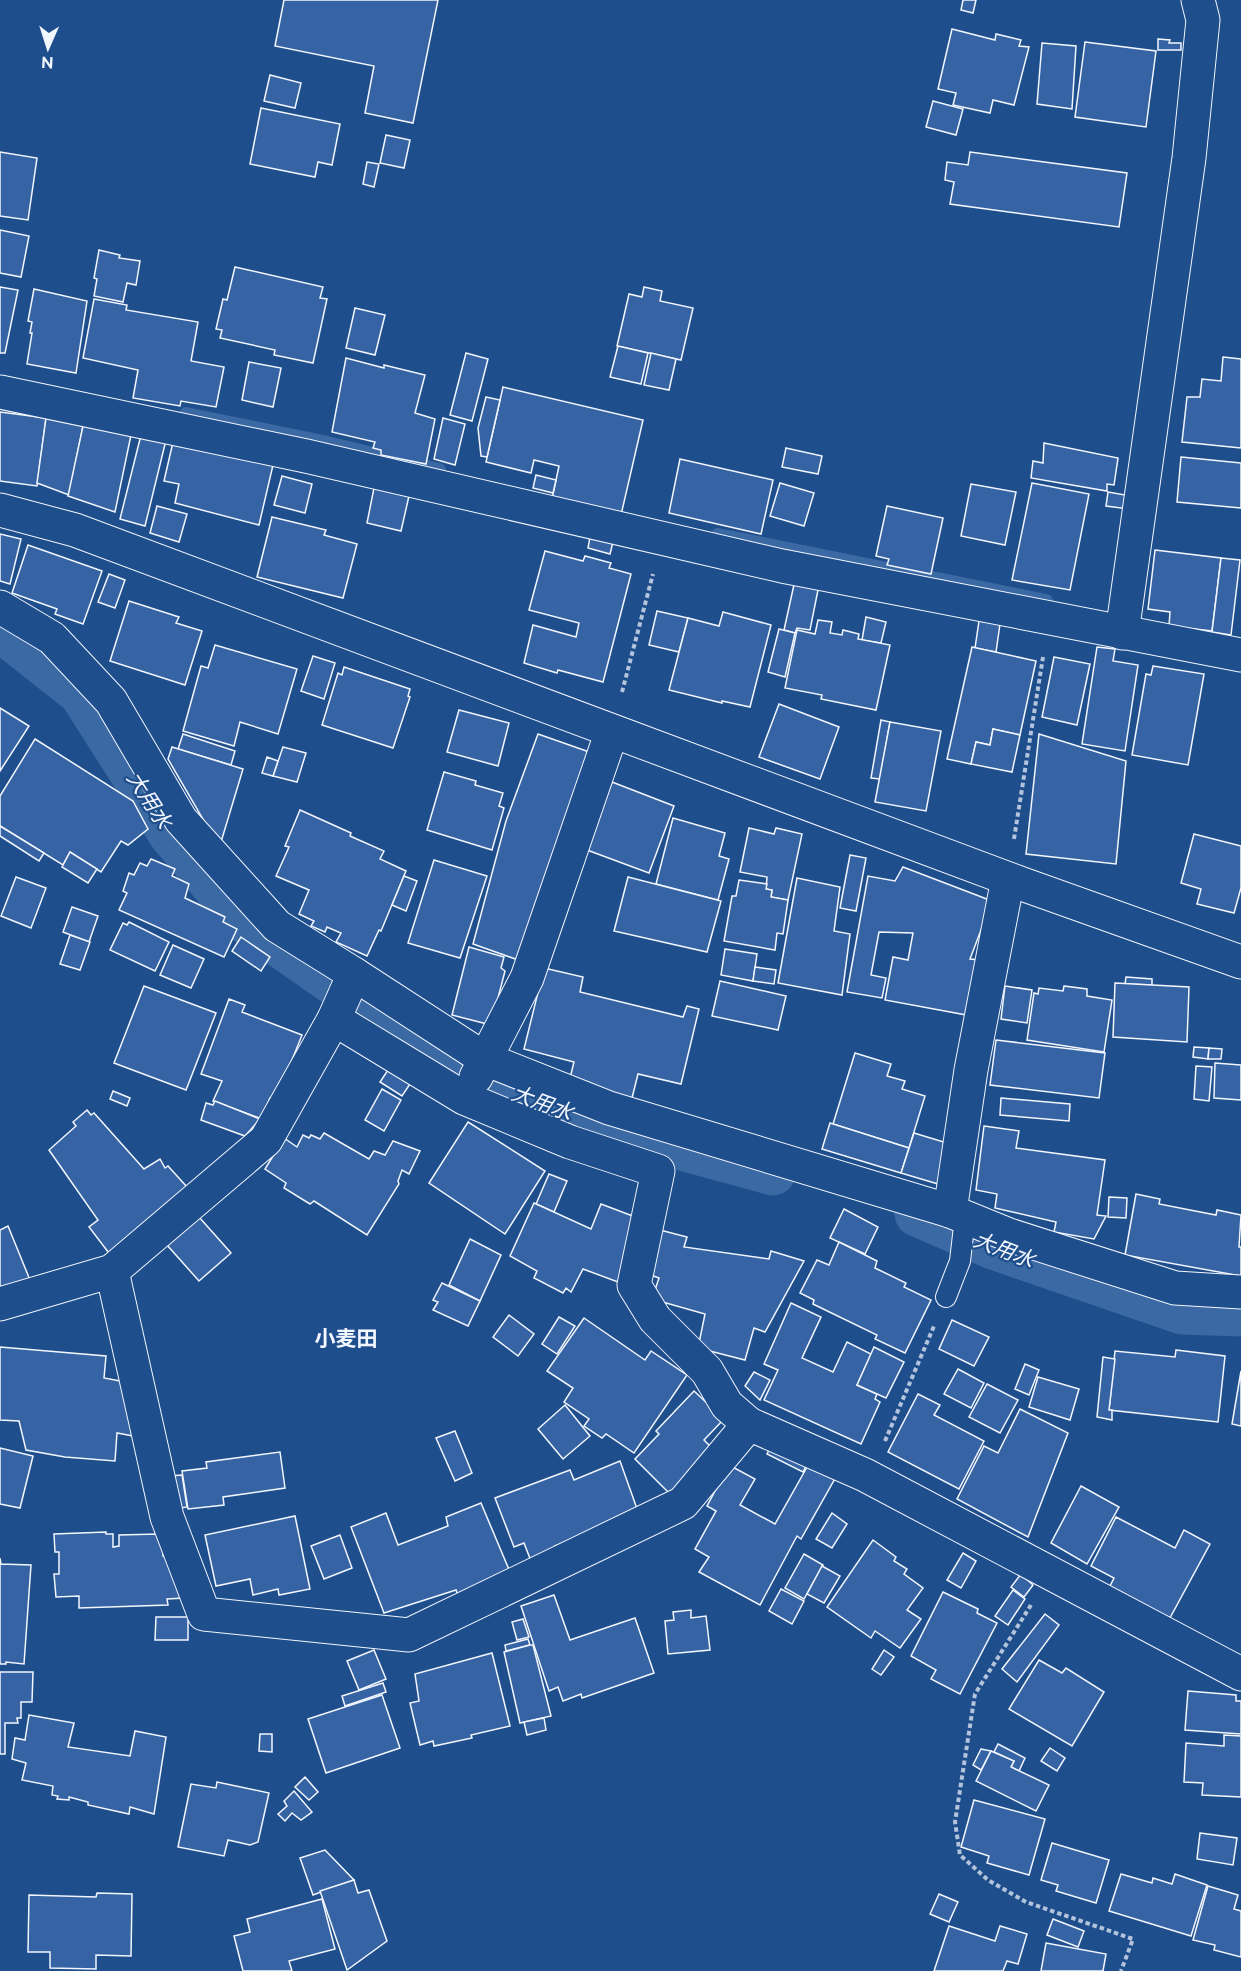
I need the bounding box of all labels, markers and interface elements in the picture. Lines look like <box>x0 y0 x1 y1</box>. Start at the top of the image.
north arrow <box>18 18 78 78</box>
text: N <box>41 53 54 72</box>
water label: 大用水 <box>122 767 178 835</box>
water label: 大用水 <box>508 1080 578 1126</box>
water label: 大用水 <box>970 1227 1040 1273</box>
district label: 小麦田 <box>315 1326 378 1351</box>

